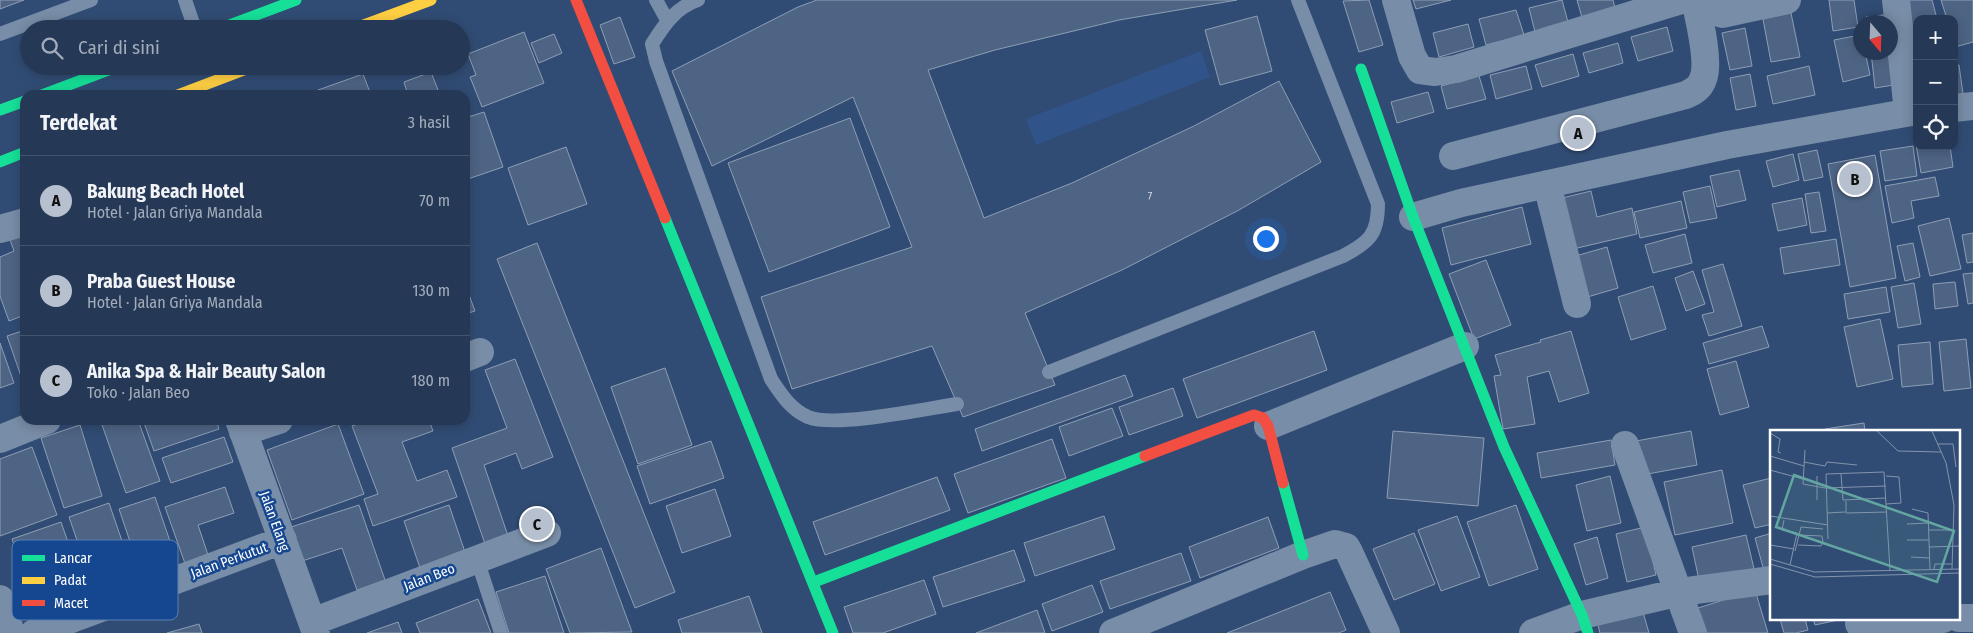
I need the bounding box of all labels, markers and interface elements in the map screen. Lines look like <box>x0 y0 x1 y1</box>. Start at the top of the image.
north arrow <box>1853 15 1898 60</box>
map controls <box>1913 15 1958 150</box>
button: + <box>1913 15 1958 60</box>
search box <box>20 20 470 75</box>
icon: search <box>38 34 66 62</box>
text: Cari di sini <box>78 36 160 59</box>
button: − <box>1913 60 1958 105</box>
button: locate <box>1913 105 1958 150</box>
text: Terdekat <box>40 110 117 136</box>
text: 3 hasil <box>408 113 450 132</box>
pin: A <box>1562 114 1594 152</box>
pin: B <box>1839 160 1871 198</box>
text: Bakung Beach Hotel <box>87 180 244 203</box>
house number: 7 <box>1148 190 1153 203</box>
text: A <box>52 191 60 210</box>
text: 70 m <box>419 191 450 210</box>
text: Hotel · Jalan Griya Mandala <box>87 203 263 222</box>
your location <box>1253 226 1279 252</box>
text: Praba Guest House <box>87 270 235 293</box>
text: B <box>52 281 60 300</box>
text: 130 m <box>412 281 450 300</box>
text: Hotel · Jalan Griya Mandala <box>87 293 263 312</box>
text: Anika Spa & Hair Beauty Salon <box>87 360 326 383</box>
text: C <box>52 371 60 390</box>
text: 180 m <box>411 371 450 390</box>
text: Toko · Jalan Beo <box>87 383 190 402</box>
inset map <box>1770 430 1960 620</box>
street label: Jalan Elang <box>256 489 293 554</box>
pin: C <box>521 505 553 543</box>
street label: Jalan Perkutut <box>188 539 270 582</box>
legend <box>12 540 178 620</box>
text: Lancar <box>54 550 92 567</box>
street label: Jalan Beo <box>401 560 457 595</box>
text: Padat <box>54 572 87 589</box>
text: Macet <box>54 595 88 612</box>

